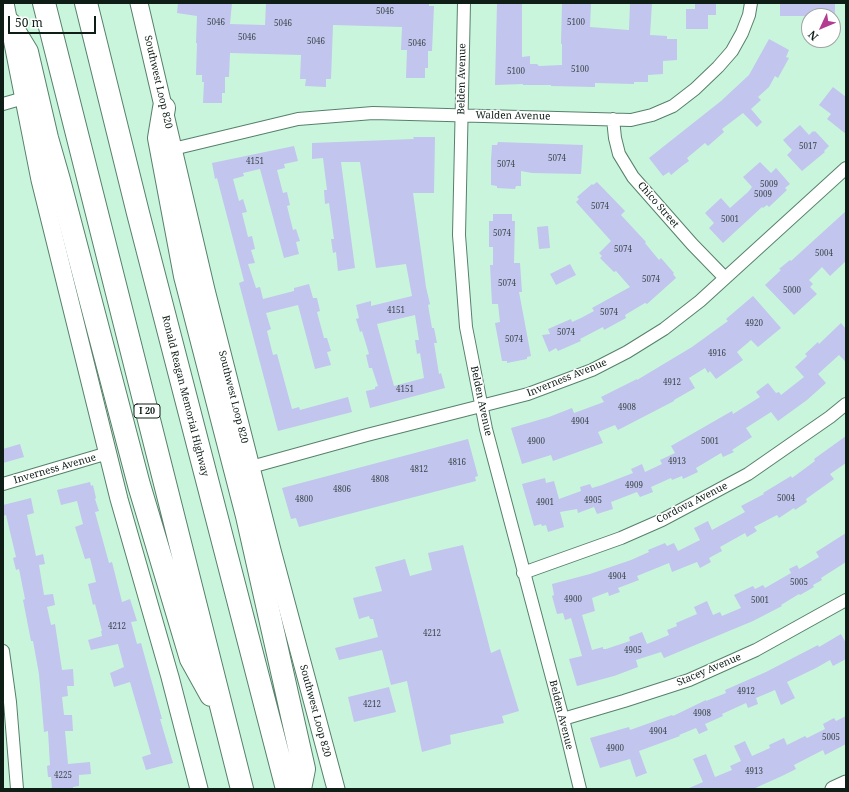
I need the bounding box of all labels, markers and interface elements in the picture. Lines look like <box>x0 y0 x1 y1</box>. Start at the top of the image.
house number: 5046 <box>376 7 394 17</box>
scale bar <box>10 8 98 34</box>
north arrow <box>801 8 841 48</box>
text: 50 m <box>15 14 43 31</box>
house number: 5046 <box>207 18 225 28</box>
house number: 5100 <box>567 18 585 28</box>
house number: 5046 <box>274 19 292 29</box>
text: N <box>804 28 821 44</box>
house number: 5046 <box>238 33 256 43</box>
street label: Southwest Loop 820 <box>141 34 175 130</box>
house number: 5046 <box>307 37 325 47</box>
house number: 5046 <box>408 39 426 49</box>
street label: Belden Avenue <box>455 43 469 115</box>
house number: 5100 <box>571 65 589 75</box>
house number: 5100 <box>507 67 525 77</box>
street label: Walden Avenue <box>476 109 550 123</box>
house number: 5017 <box>799 142 817 152</box>
house number: 5074 <box>548 154 566 164</box>
house number: 4151 <box>246 157 264 167</box>
house number: 5074 <box>497 160 515 170</box>
street label: Chico Street <box>635 180 681 230</box>
house number: 5009 <box>760 180 778 190</box>
house number: 5009 <box>754 190 772 200</box>
house number: 5074 <box>591 202 609 212</box>
house number: 5001 <box>721 215 739 225</box>
house number: 5074 <box>493 229 511 239</box>
house number: 5074 <box>614 245 632 255</box>
house number: 5004 <box>815 249 833 259</box>
house number: 5074 <box>642 275 660 285</box>
house number: 5074 <box>498 279 516 289</box>
house number: 5000 <box>783 286 801 296</box>
house number: 4151 <box>387 306 405 316</box>
house number: 5074 <box>600 308 618 318</box>
street label: Ronald Reagan Memorial Highway <box>159 314 211 478</box>
house number: 4920 <box>745 319 763 329</box>
house number: 5074 <box>557 328 575 338</box>
house number: 5074 <box>505 335 523 345</box>
street label: Southwest Loop 820 <box>216 349 250 445</box>
house number: 4916 <box>708 349 726 359</box>
street label: Inverness Avenue <box>525 356 609 400</box>
street label: Belden Avenue <box>468 365 494 437</box>
house number: 4912 <box>663 378 681 388</box>
house number: 4151 <box>396 385 414 395</box>
house number: 4908 <box>618 403 636 413</box>
road number: I 20 <box>134 404 160 418</box>
house number: 4904 <box>571 417 589 427</box>
house number: 4900 <box>527 437 545 447</box>
house number: 5001 <box>701 437 719 447</box>
street label: Inverness Avenue <box>12 451 98 487</box>
house number: 4913 <box>668 457 686 467</box>
house number: 4816 <box>448 458 466 468</box>
house number: 4812 <box>410 465 428 475</box>
house number: 4808 <box>371 475 389 485</box>
street label: Cordova Avenue <box>654 480 730 526</box>
house number: 4909 <box>625 481 643 491</box>
house number: 4806 <box>333 485 351 495</box>
house number: 5004 <box>777 494 795 504</box>
house number: 4800 <box>295 495 313 505</box>
house number: 4905 <box>584 496 602 506</box>
house number: 4901 <box>536 498 554 508</box>
house number: 4904 <box>608 572 626 582</box>
house number: 5005 <box>790 578 808 588</box>
house number: 4900 <box>564 595 582 605</box>
house number: 5001 <box>751 596 769 606</box>
house number: 4212 <box>108 622 126 632</box>
house number: 4212 <box>423 629 441 639</box>
house number: 4905 <box>624 646 642 656</box>
street label: Stacey Avenue <box>675 651 743 689</box>
street label: Southwest Loop 820 <box>297 663 333 759</box>
street label: Belden Avenue <box>547 679 575 751</box>
house number: 4912 <box>737 687 755 697</box>
house number: 4212 <box>363 700 381 710</box>
house number: 4908 <box>693 709 711 719</box>
house number: 4904 <box>649 727 667 737</box>
house number: 5005 <box>822 733 840 743</box>
house number: 4900 <box>606 744 624 754</box>
house number: 4913 <box>745 767 763 777</box>
house number: 4225 <box>54 771 72 781</box>

